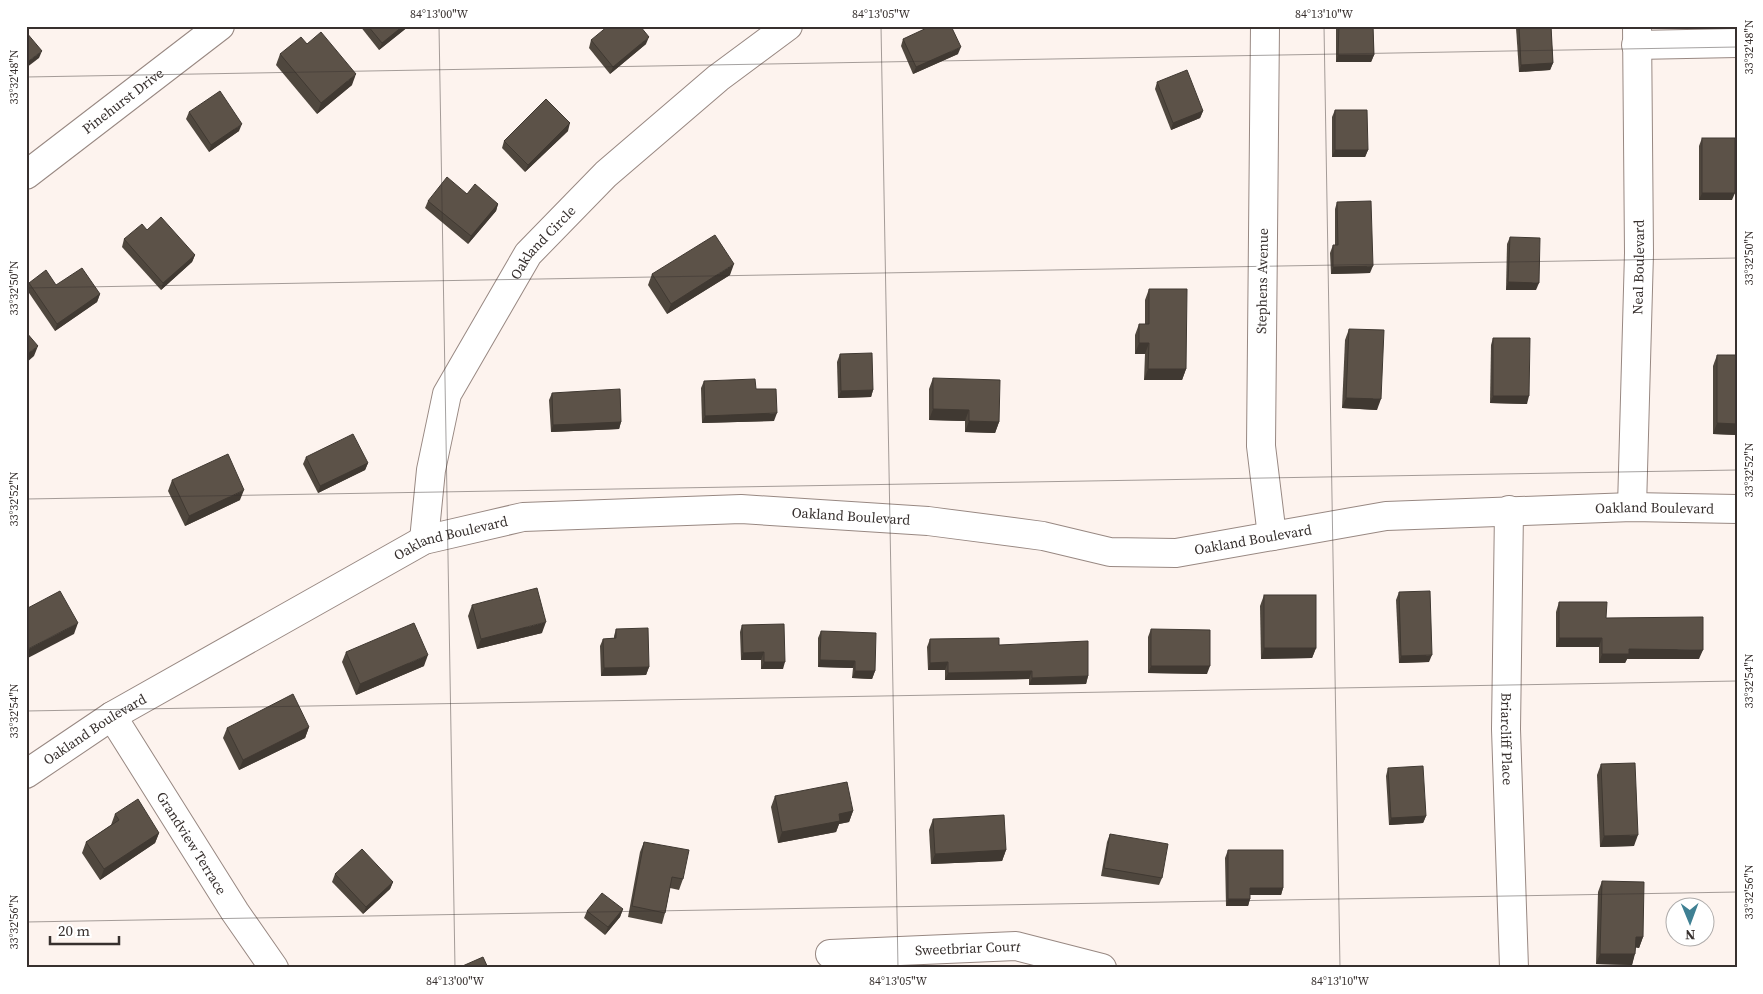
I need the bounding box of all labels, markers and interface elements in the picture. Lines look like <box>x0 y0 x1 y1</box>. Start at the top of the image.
text: 84°13'00"W <box>410 6 468 22</box>
text: 84°13'05"W <box>852 6 910 22</box>
text: 84°13'10"W <box>1295 6 1353 22</box>
text: 33°32'48"N <box>1741 19 1757 75</box>
text: 33°32'48"N <box>6 49 22 105</box>
street label: Pinehurst Drive <box>78 63 168 138</box>
street label: Oakland Circle <box>505 201 580 283</box>
street label: Neal Boulevard <box>1627 219 1649 315</box>
street label: Stephens Avenue <box>1251 228 1273 334</box>
text: 33°32'50"N <box>1741 230 1757 286</box>
text: 33°32'50"N <box>6 260 22 316</box>
text: 33°32'52"N <box>1741 442 1757 498</box>
text: 33°32'52"N <box>6 471 22 527</box>
street label: Oakland Boulevard <box>1595 497 1714 519</box>
street label: Oakland Boulevard <box>791 502 911 530</box>
street label: Oakland Boulevard <box>390 511 510 565</box>
street label: Oakland Boulevard <box>1193 519 1313 560</box>
text: 33°32'54"N <box>1741 653 1757 709</box>
text: 33°32'54"N <box>6 683 22 739</box>
street label: Oakland Boulevard <box>39 689 150 770</box>
street label: Briarcliff Place <box>1496 692 1518 786</box>
street label: Grandview Terrace <box>152 788 232 898</box>
text: 33°32'56"N <box>1741 864 1757 920</box>
text: 33°32'56"N <box>6 894 22 950</box>
north arrow <box>1666 896 1716 946</box>
scale bar <box>50 914 119 946</box>
text: 20 m <box>58 920 90 941</box>
text: N <box>1685 925 1696 945</box>
street label: Sweetbriar Court <box>915 936 1024 960</box>
text: 84°13'00"W <box>426 973 484 989</box>
text: 84°13'05"W <box>869 973 927 989</box>
text: 84°13'10"W <box>1311 973 1369 989</box>

